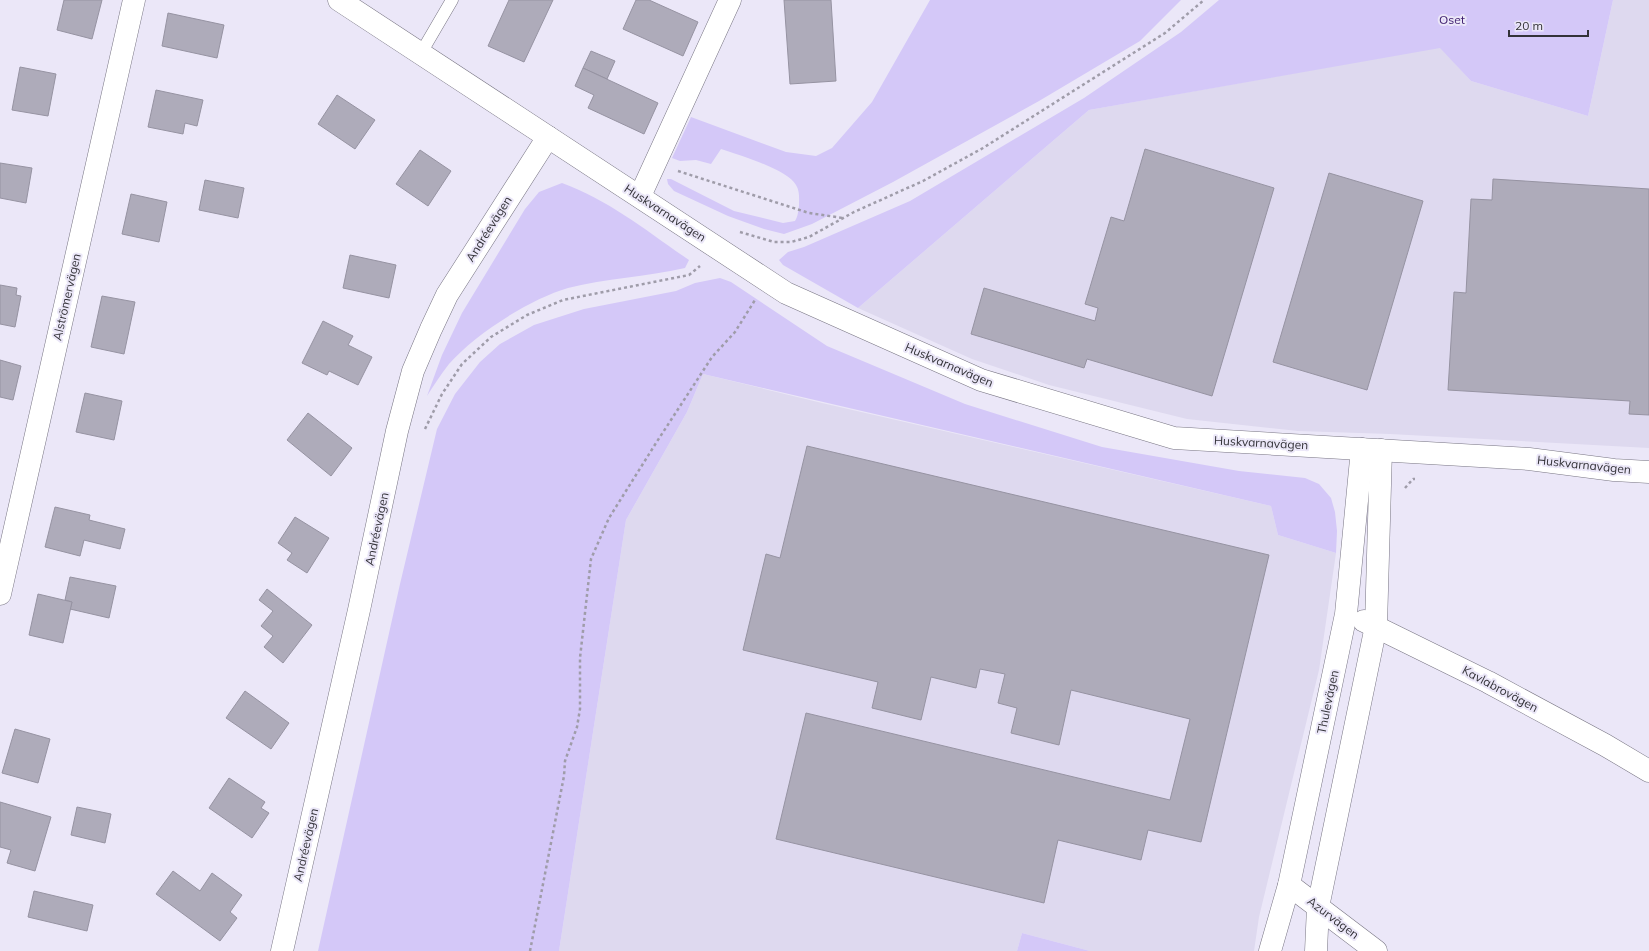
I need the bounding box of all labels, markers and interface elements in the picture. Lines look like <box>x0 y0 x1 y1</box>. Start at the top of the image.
park label: Oset <box>1439 12 1465 27</box>
scale bar <box>1509 12 1588 38</box>
text: 20 m <box>1515 18 1543 33</box>
street label: Huskvarnavägen <box>622 181 709 245</box>
street label: Andréevägen <box>462 193 515 264</box>
street label: Alströmervägen <box>49 252 84 342</box>
street label: Huskvarnavägen <box>903 339 996 390</box>
street label: Huskvarnavägen <box>1213 433 1309 452</box>
street label: Huskvarnavägen <box>1536 452 1632 477</box>
street label: Andréevägen <box>361 491 392 567</box>
street label: Kavlabrovägen <box>1460 662 1541 715</box>
street label: Thulevägen <box>1313 669 1342 735</box>
street label: Andréevägen <box>290 807 321 883</box>
street label: Azurvägen <box>1304 893 1362 942</box>

